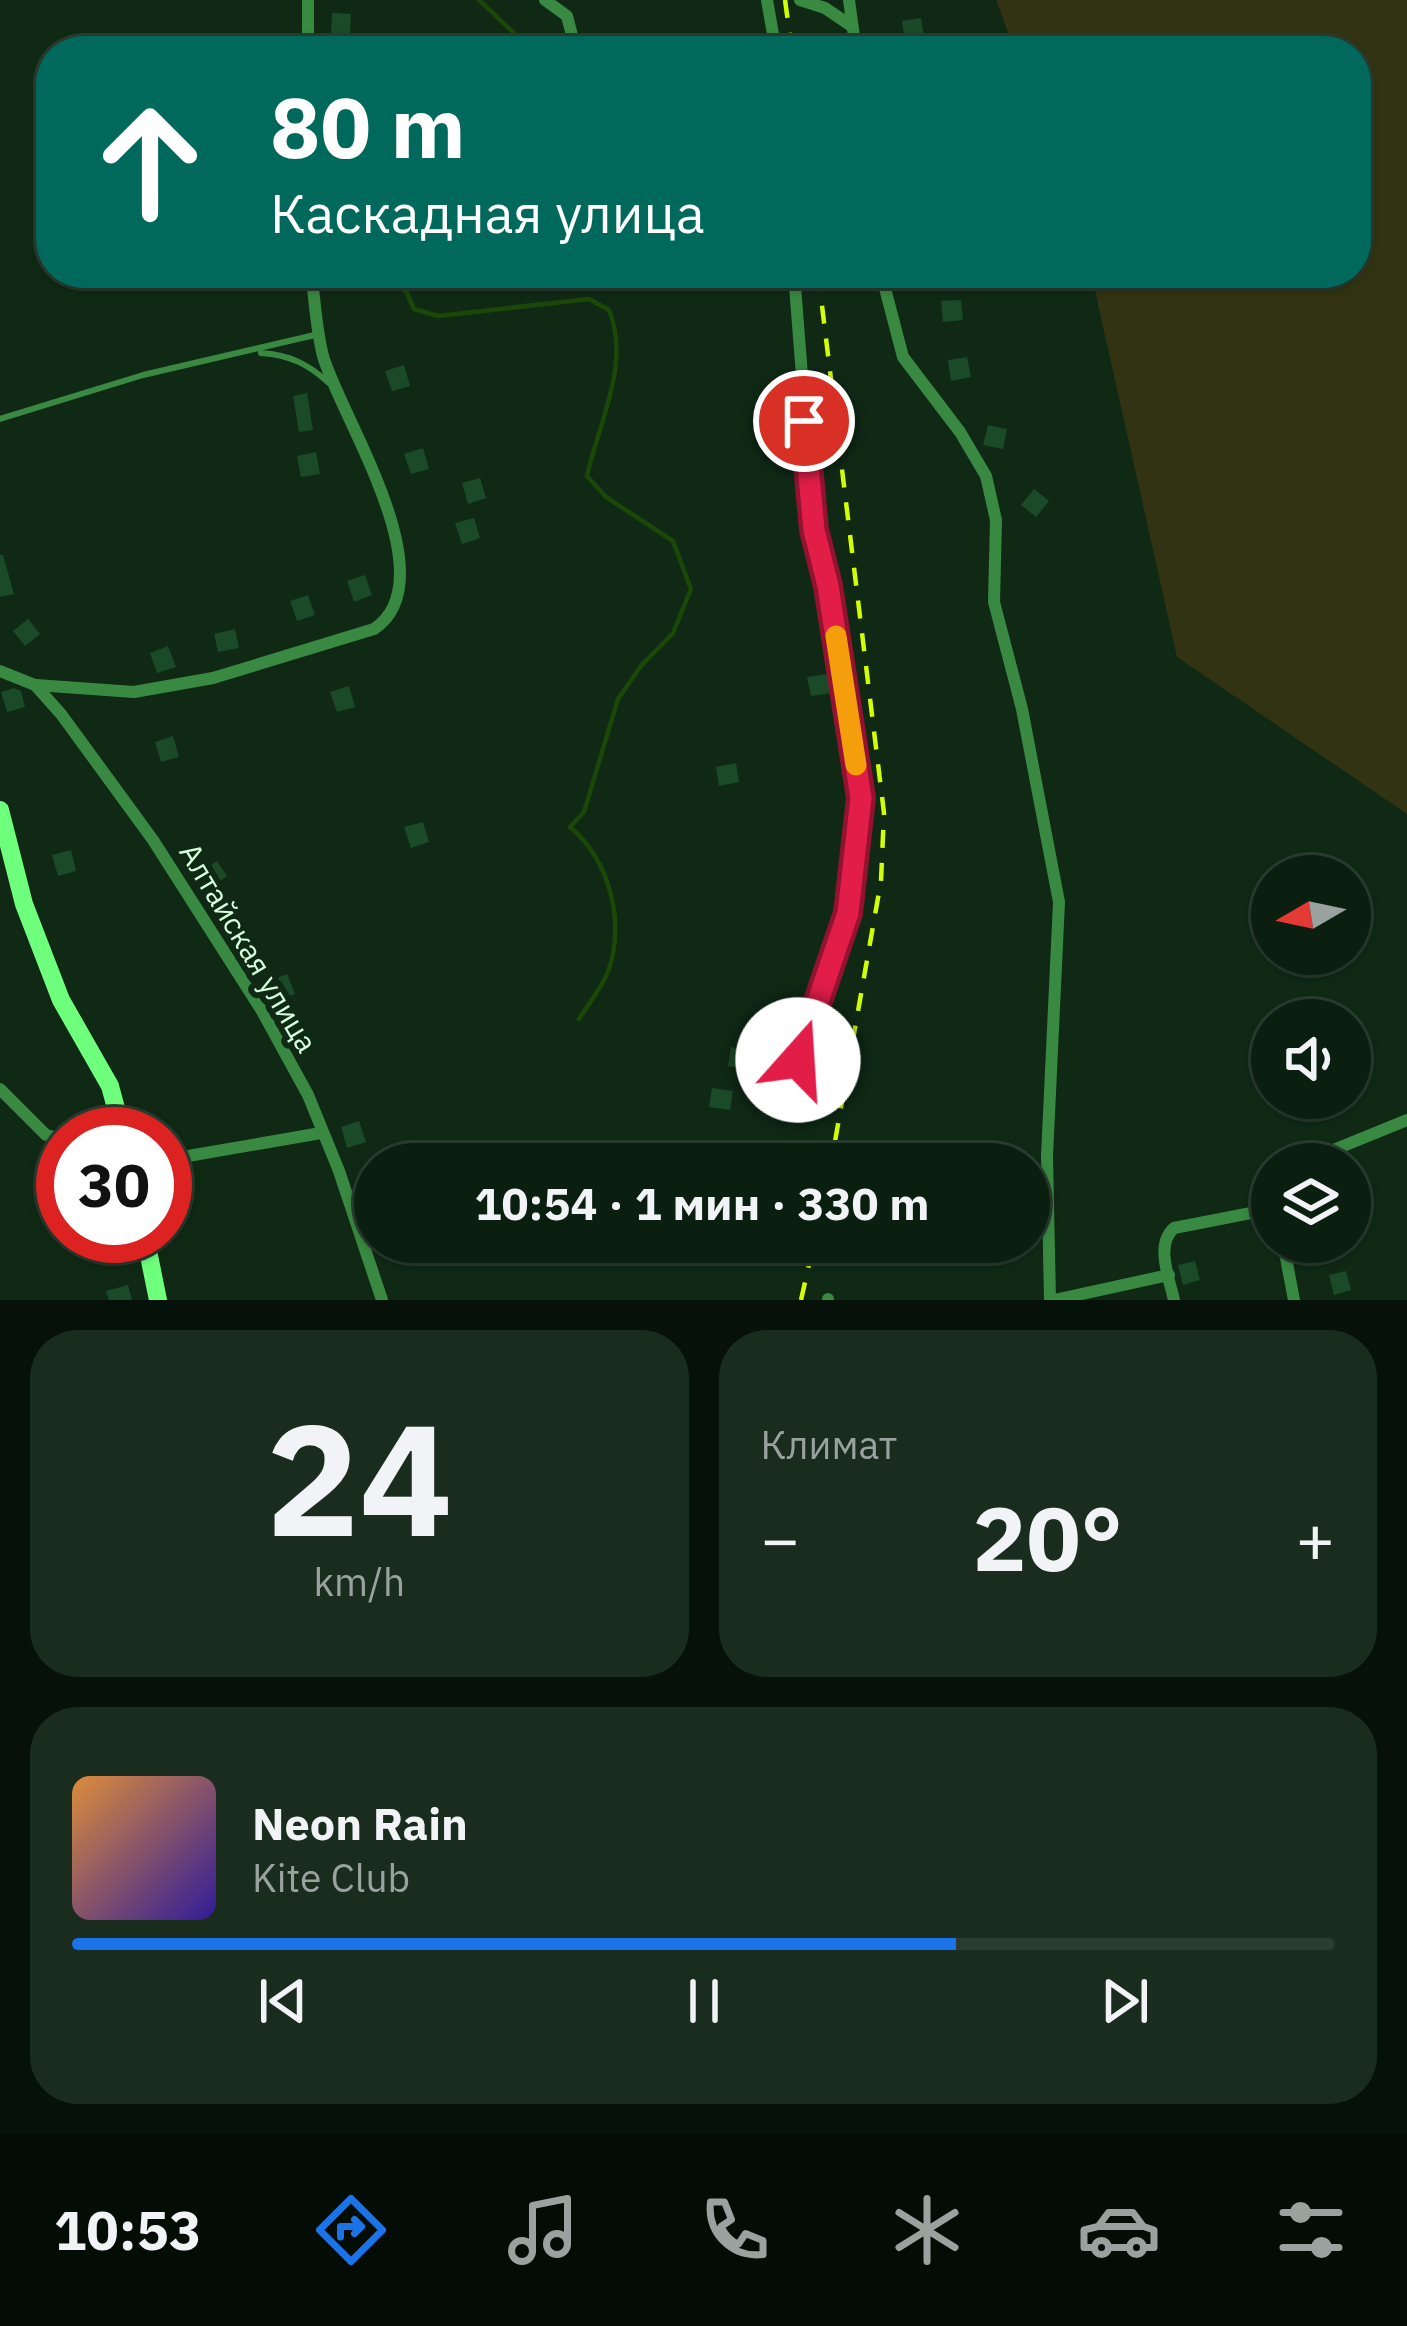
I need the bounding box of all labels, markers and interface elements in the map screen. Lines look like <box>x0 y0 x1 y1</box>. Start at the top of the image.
text: 80 m <box>270 72 466 181</box>
icon: ahead <box>72 84 228 240</box>
text: Каскадная улица <box>270 178 705 248</box>
pin <box>753 370 855 472</box>
icon: arrive <box>771 388 837 454</box>
street label: Алтайская улица <box>171 835 327 1059</box>
north arrow <box>1251 855 1371 975</box>
map controls <box>1251 855 1371 1263</box>
position arrow <box>735 997 861 1123</box>
button: sound <box>1251 999 1371 1119</box>
speed limit sign: 30 <box>36 1107 192 1263</box>
button: layers <box>1251 1143 1371 1263</box>
text: 10:54 · 1 мин · 330 m <box>475 1174 929 1232</box>
text: 24 <box>266 1376 453 1579</box>
text: Климат <box>761 1419 897 1470</box>
text: 20° <box>973 1479 1123 1596</box>
text: − <box>761 1495 800 1581</box>
text: + <box>1295 1495 1335 1581</box>
text: km/h <box>313 1556 405 1607</box>
text: Neon Rain <box>252 1794 468 1852</box>
text: Kite Club <box>252 1852 410 1903</box>
icon: previous <box>250 1968 316 2034</box>
icon: pause <box>671 1968 737 2034</box>
icon: next <box>1092 1968 1158 2034</box>
icon: directions <box>309 2188 393 2272</box>
icon: music <box>501 2188 585 2272</box>
icon: phone <box>693 2188 777 2272</box>
icon: climate <box>885 2188 969 2272</box>
icon: car <box>1077 2188 1161 2272</box>
icon: filters <box>1269 2188 1353 2272</box>
text: 10:53 <box>54 2195 201 2265</box>

